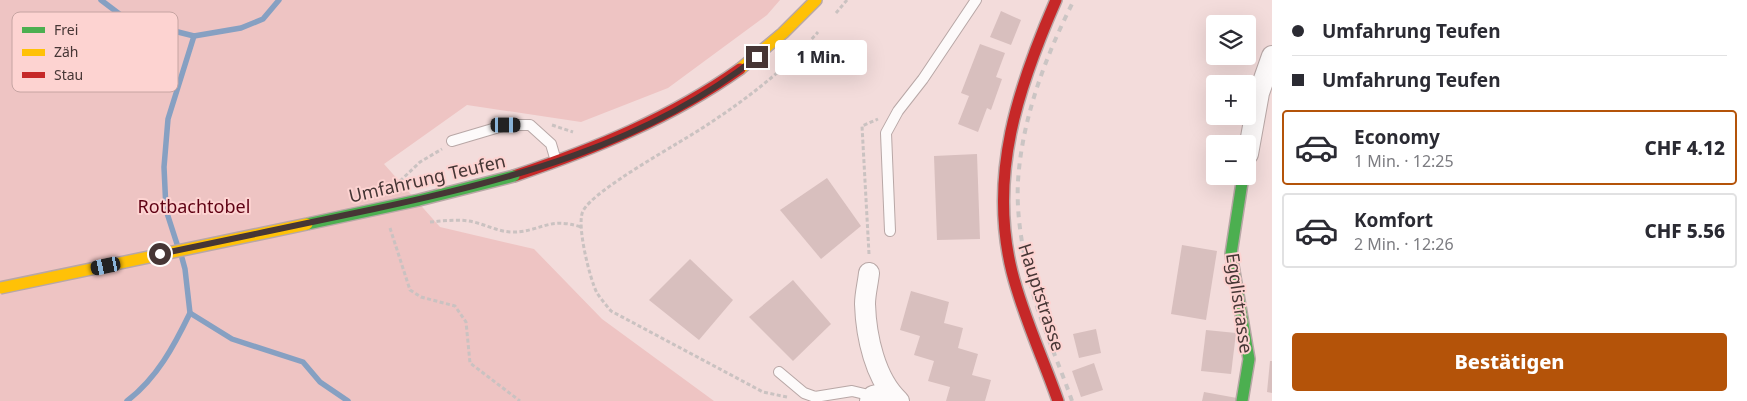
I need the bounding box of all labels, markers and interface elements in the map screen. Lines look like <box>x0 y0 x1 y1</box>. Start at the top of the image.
legend <box>12 12 178 92</box>
map controls <box>1206 15 1256 185</box>
button: layers <box>1206 15 1256 65</box>
text: Umfahrung Teufen <box>1322 18 1501 44</box>
text: Frei <box>54 20 78 39</box>
callout: 1 Min. <box>774 40 867 74</box>
text: Zäh <box>54 42 79 61</box>
route end <box>746 46 768 68</box>
text: 1 Min. <box>797 46 845 68</box>
text: Stau <box>54 65 83 84</box>
text: Umfahrung Teufen <box>1322 67 1501 93</box>
button: + <box>1206 75 1256 125</box>
car <box>491 118 521 133</box>
text: Economy <box>1354 124 1440 150</box>
icon: car <box>1294 125 1339 170</box>
button: − <box>1206 135 1256 185</box>
text: CHF 4.12 <box>1645 135 1725 161</box>
street label: Umfahrung Teufen <box>346 148 508 208</box>
text: 1 Min. · 12:25 <box>1354 150 1454 172</box>
park label: Rotbachtobel <box>138 194 250 218</box>
text: Komfort <box>1354 207 1433 233</box>
icon: car <box>1294 208 1339 253</box>
text: CHF 5.56 <box>1645 218 1725 244</box>
text: 2 Min. · 12:26 <box>1354 233 1454 255</box>
street label: Hauptstrasse <box>1013 240 1071 354</box>
route start <box>149 243 171 265</box>
street label: Egglistrasse <box>1221 251 1259 355</box>
car <box>89 256 122 276</box>
button: Bestätigen <box>1292 333 1727 391</box>

